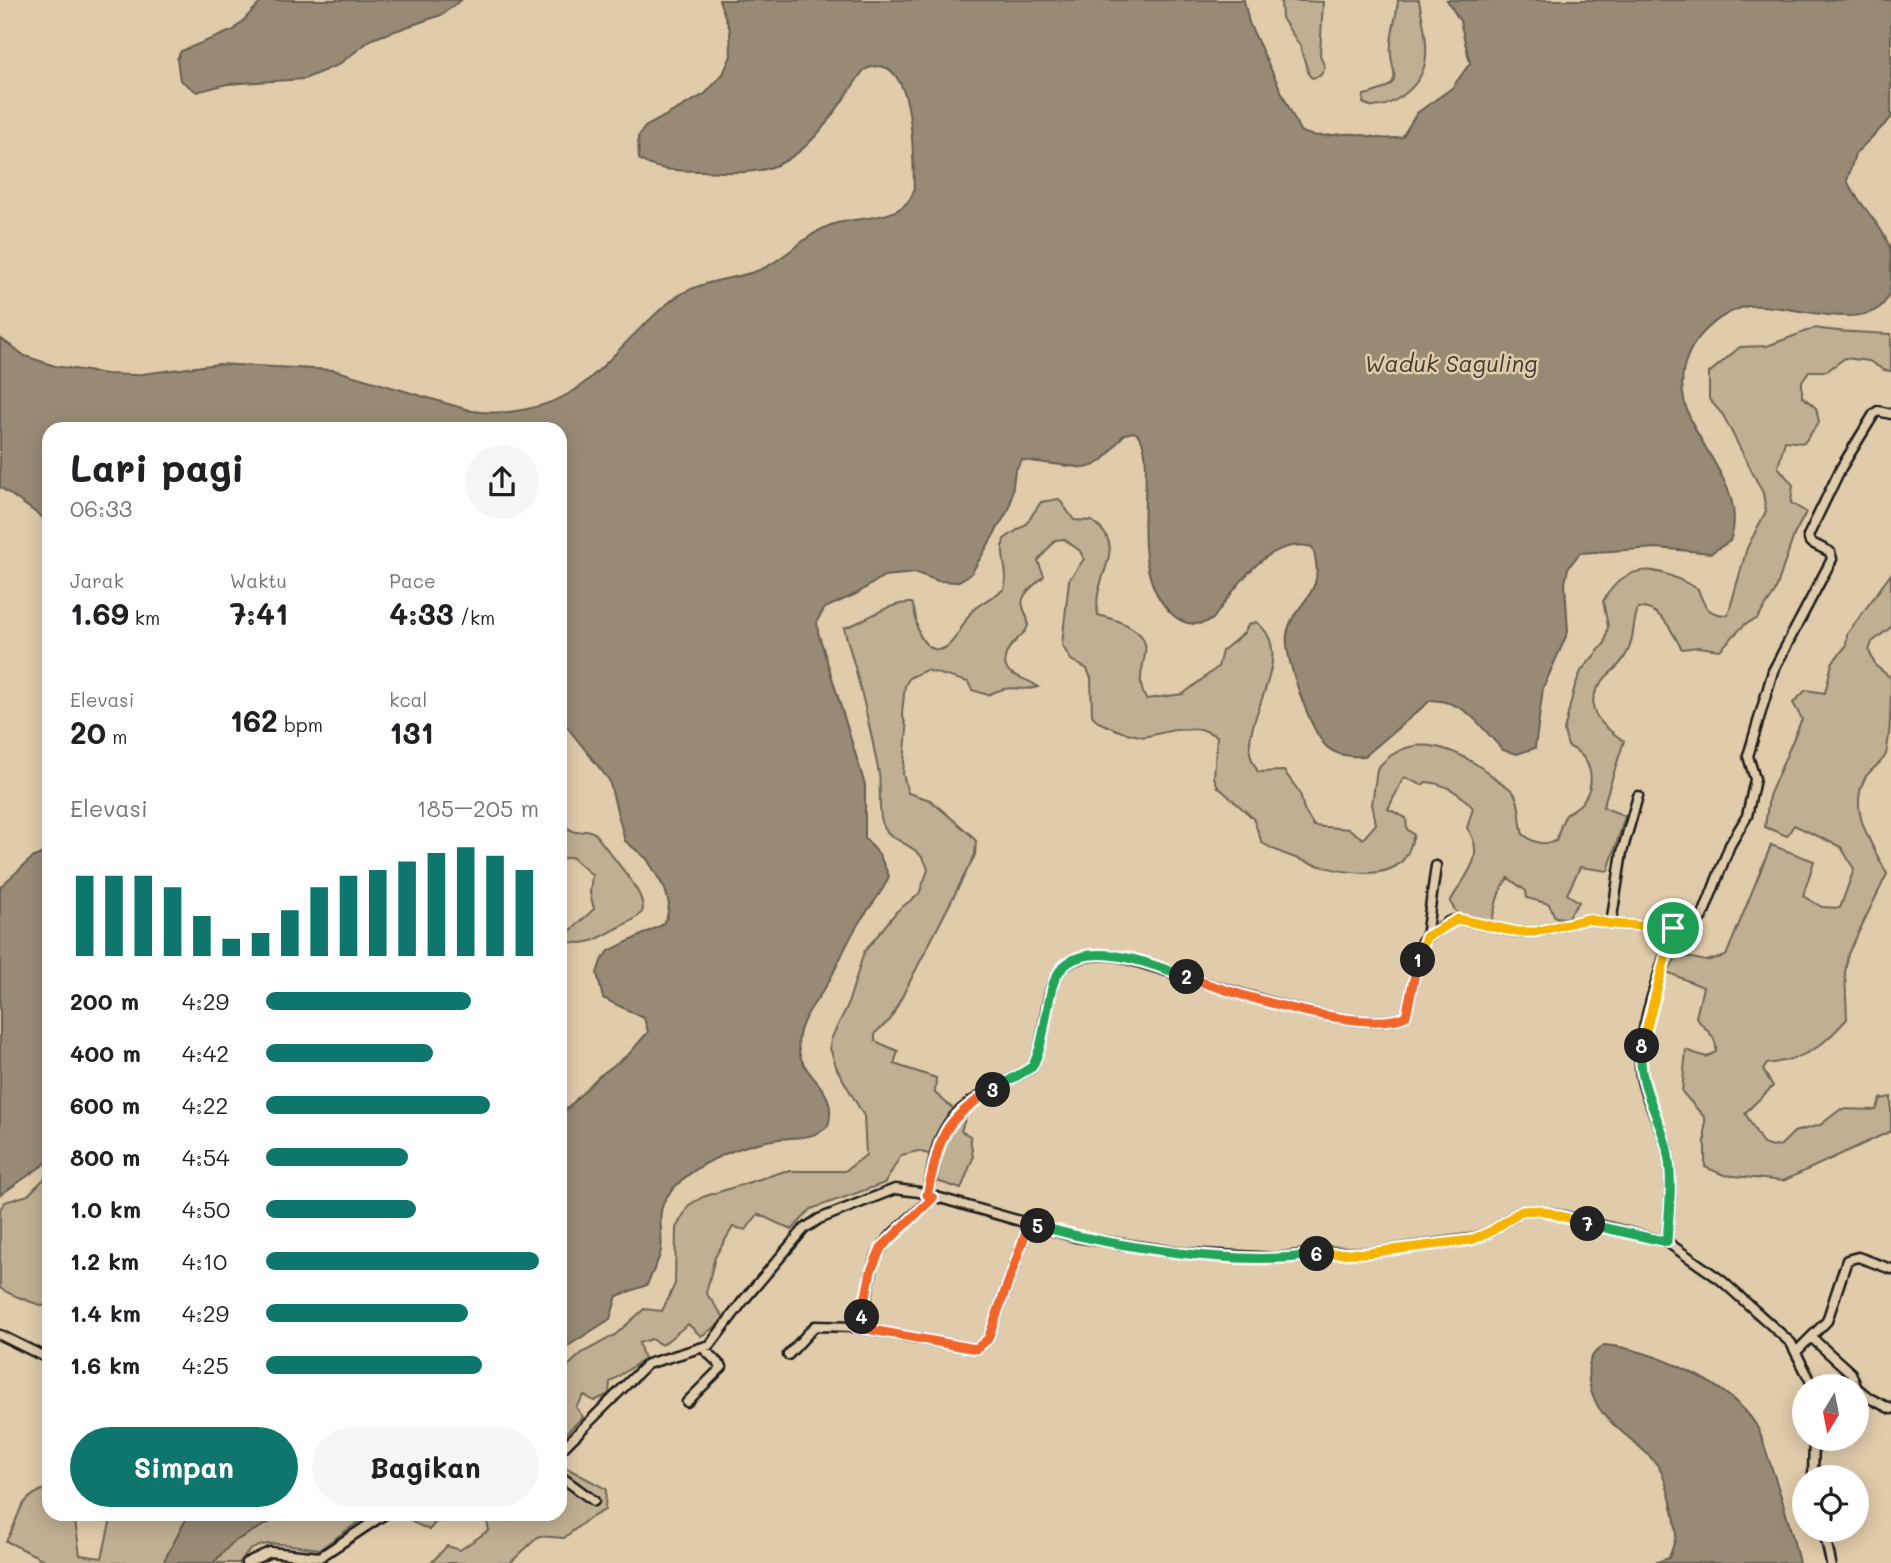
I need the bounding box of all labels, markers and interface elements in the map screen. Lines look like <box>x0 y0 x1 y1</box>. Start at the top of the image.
water label: Waduk Saguling <box>1364 348 1538 378</box>
text: Lari pagi <box>70 442 244 492</box>
button: share <box>465 445 539 519</box>
text: 06:33 <box>70 493 132 523</box>
text: Jarak <box>70 568 124 593</box>
text: Waktu <box>230 568 287 593</box>
text: Pace <box>389 568 436 593</box>
text: 1.69 <box>70 593 129 633</box>
text: 7:41 <box>230 593 288 633</box>
text: 4:33 <box>389 593 454 633</box>
text: km <box>129 605 160 630</box>
text: /km <box>454 605 495 630</box>
text: Elevasi <box>70 687 134 712</box>
text: kcal <box>389 687 427 712</box>
text: 162 <box>230 700 278 740</box>
text: 20 <box>70 712 106 752</box>
text: bpm <box>278 712 323 737</box>
text: 131 <box>389 712 434 752</box>
text: m <box>106 724 127 749</box>
text: Elevasi <box>70 793 148 823</box>
text: 185–205 m <box>416 793 539 823</box>
pin <box>1643 898 1703 958</box>
icon: arrive <box>1654 909 1692 947</box>
pin: 1 <box>1400 942 1436 978</box>
text: 1 <box>1413 947 1422 972</box>
pin: 2 <box>1170 960 1204 995</box>
text: 2 <box>1181 964 1192 989</box>
text: 200 m <box>70 986 139 1016</box>
text: 4:29 <box>182 986 229 1016</box>
pin: 8 <box>1624 1028 1660 1064</box>
text: 8 <box>1636 1033 1647 1058</box>
text: 400 m <box>70 1038 141 1068</box>
text: 4:42 <box>182 1038 229 1068</box>
pin: 3 <box>976 1072 1010 1108</box>
text: 3 <box>987 1077 998 1102</box>
text: 600 m <box>70 1090 140 1120</box>
text: 4:22 <box>182 1090 228 1120</box>
text: 800 m <box>70 1142 140 1172</box>
text: 4:54 <box>182 1142 230 1172</box>
text: 1.0 km <box>70 1194 141 1224</box>
text: 4:50 <box>182 1194 230 1224</box>
pin: 7 <box>1570 1206 1606 1242</box>
pin: 5 <box>1020 1208 1056 1244</box>
text: 7 <box>1582 1211 1593 1236</box>
text: 5 <box>1032 1213 1043 1238</box>
pin: 6 <box>1300 1236 1334 1272</box>
text: 6 <box>1311 1241 1322 1266</box>
text: 1.2 km <box>70 1246 139 1276</box>
text: 4:10 <box>182 1246 227 1276</box>
text: 1.4 km <box>70 1298 141 1328</box>
text: 4:29 <box>182 1298 229 1328</box>
pin: 4 <box>844 1300 880 1334</box>
text: 4 <box>855 1304 868 1329</box>
text: 1.6 km <box>70 1350 140 1380</box>
text: 4:25 <box>182 1350 229 1380</box>
north arrow <box>1792 1374 1869 1451</box>
map controls <box>1792 1374 1869 1542</box>
button: Simpan <box>70 1427 298 1507</box>
button: Bagikan <box>312 1427 539 1507</box>
button: locate <box>1792 1465 1869 1542</box>

